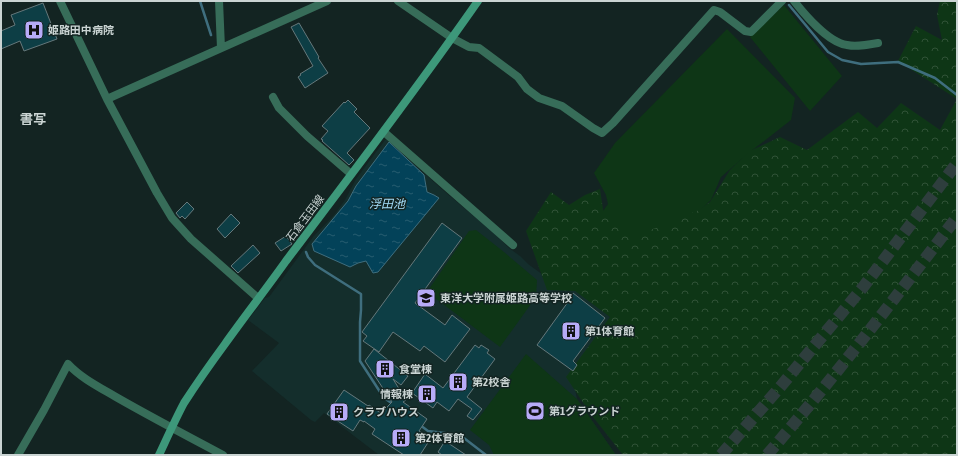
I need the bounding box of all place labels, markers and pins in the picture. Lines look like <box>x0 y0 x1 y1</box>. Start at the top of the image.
hospital icon: 姫路田中病院 <box>23 19 45 41</box>
place label: 姫路田中病院 <box>48 24 114 36</box>
school or university icon: 東洋大学附属姫路高等学校 <box>415 287 437 309</box>
place label: 東洋大学附属姫路高等学校 <box>440 292 572 304</box>
building icon: 第1体育館 <box>560 320 582 342</box>
place label: 第1体育館 <box>585 325 634 337</box>
building icon: 食堂棟 <box>374 358 396 380</box>
place label: 食堂棟 <box>399 363 432 375</box>
building icon: 第2校舎 <box>447 371 469 393</box>
place label: 第2校舎 <box>472 376 511 388</box>
building icon: 情報棟 <box>416 383 438 405</box>
place label: 情報棟 <box>380 388 413 400</box>
sports icon: 第1グラウンド <box>524 400 546 422</box>
building icon: クラブハウス <box>328 401 350 423</box>
place label: 第1グラウンド <box>549 405 620 417</box>
place label: クラブハウス <box>353 406 419 418</box>
building icon: 第2体育館 <box>390 427 412 449</box>
place label: 第2体育館 <box>415 432 464 444</box>

